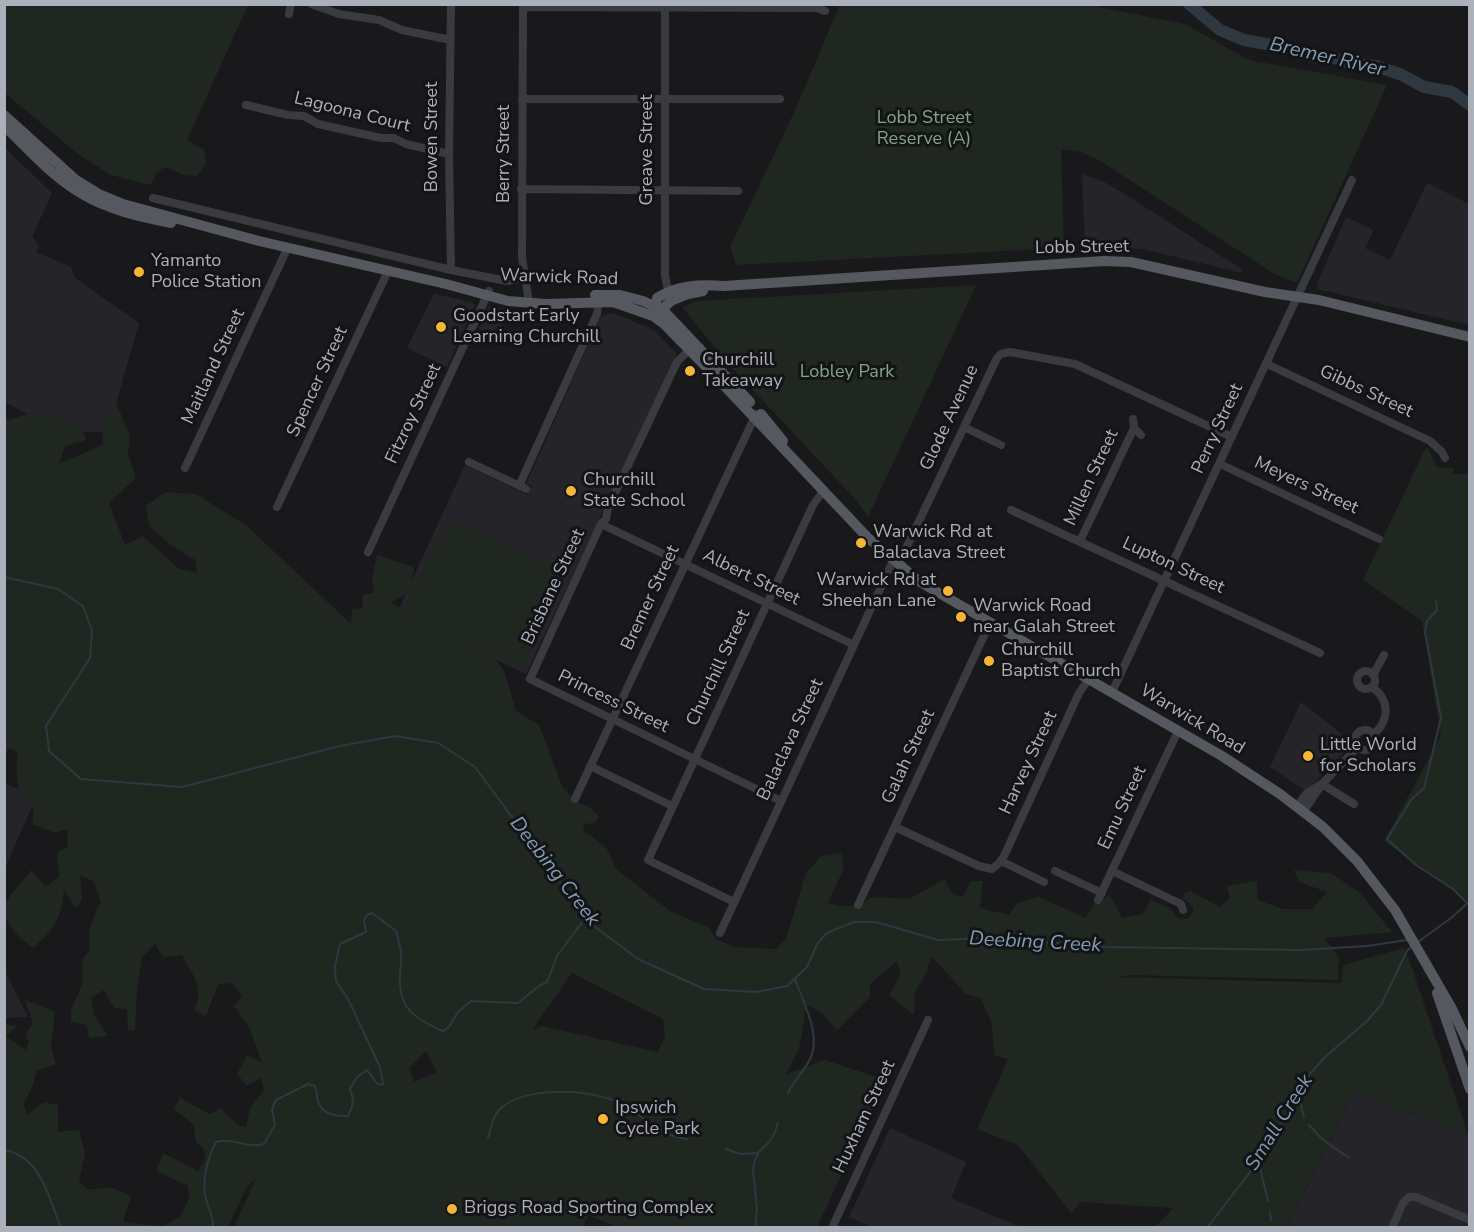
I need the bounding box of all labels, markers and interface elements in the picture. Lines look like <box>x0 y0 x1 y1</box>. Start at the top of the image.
water label: Bremer River <box>1267 33 1387 83</box>
street label: Bowen Street <box>422 82 444 192</box>
street label: Lagoona Court <box>292 88 412 138</box>
street label: Greave Street <box>637 95 659 205</box>
street label: Berry Street <box>494 105 516 203</box>
park label: Lobb Street Reserve (A) <box>877 108 971 150</box>
street label: Lobb Street <box>1035 236 1129 260</box>
place label: Yamanto Police Station <box>151 251 261 294</box>
marker: Yamanto Police Station <box>132 265 146 279</box>
street label: Warwick Road <box>499 265 619 291</box>
street label: Maitland Street <box>178 306 250 428</box>
place label: Goodstart Early Learning Churchill <box>453 306 600 348</box>
marker: Goodstart Early Learning Churchill <box>434 320 448 334</box>
street label: Spencer Street <box>283 323 353 441</box>
place label: Churchill Takeaway <box>702 350 782 392</box>
street label: Fitzroy Street <box>381 361 447 467</box>
street label: Gibbs Street <box>1316 361 1416 423</box>
park label: Lobley Park <box>800 362 894 384</box>
street label: Glode Avenue <box>916 362 984 474</box>
marker: Churchill Takeaway <box>683 364 697 378</box>
street label: Perry Street <box>1188 380 1248 478</box>
street label: Millen Street <box>1060 426 1124 530</box>
street label: Meyers Street <box>1251 452 1361 520</box>
place label: Churchill State School <box>583 470 685 512</box>
marker: Churchill State School <box>564 484 578 498</box>
place label: Warwick Rd at Balaclava Street <box>873 522 1005 564</box>
street label: Brisbane Street <box>518 526 590 648</box>
street label: Lupton Street <box>1118 533 1228 599</box>
marker: Warwick Rd at Balaclava Street <box>854 536 868 550</box>
street label: Bremer Street <box>617 542 685 654</box>
street label: Albert Street <box>699 545 803 611</box>
place label: Warwick Rd at Sheehan Lane <box>817 570 936 612</box>
marker: Warwick Rd at Sheehan Lane <box>941 584 955 598</box>
place label: Warwick Road near Galah Street <box>973 596 1115 638</box>
street label: Churchill Street <box>683 606 755 730</box>
marker: Warwick Road near Galah Street <box>954 610 968 624</box>
place label: Churchill Baptist Church <box>1001 640 1120 682</box>
marker: Churchill Baptist Church <box>982 654 996 668</box>
street label: Princess Street <box>554 666 672 738</box>
street label: Balaclava Street <box>753 676 829 804</box>
street label: Warwick Road <box>1136 680 1248 760</box>
street label: Galah Street <box>878 706 940 808</box>
street label: Harvey Street <box>996 708 1062 818</box>
place label: Little World for Scholars <box>1320 735 1417 777</box>
marker: Little World for Scholars <box>1301 749 1315 763</box>
street label: Emu Street <box>1094 763 1152 853</box>
water label: Deebing Creek <box>504 812 604 932</box>
water label: Deebing Creek <box>968 928 1102 958</box>
street label: Huxham Street <box>829 1057 901 1177</box>
water label: Small Creek <box>1241 1071 1319 1175</box>
place label: Ipswich Cycle Park <box>615 1098 700 1140</box>
marker: Ipswich Cycle Park <box>596 1112 610 1126</box>
place label: Briggs Road Sporting Complex <box>464 1198 714 1220</box>
marker: Briggs Road Sporting Complex <box>445 1202 459 1216</box>

